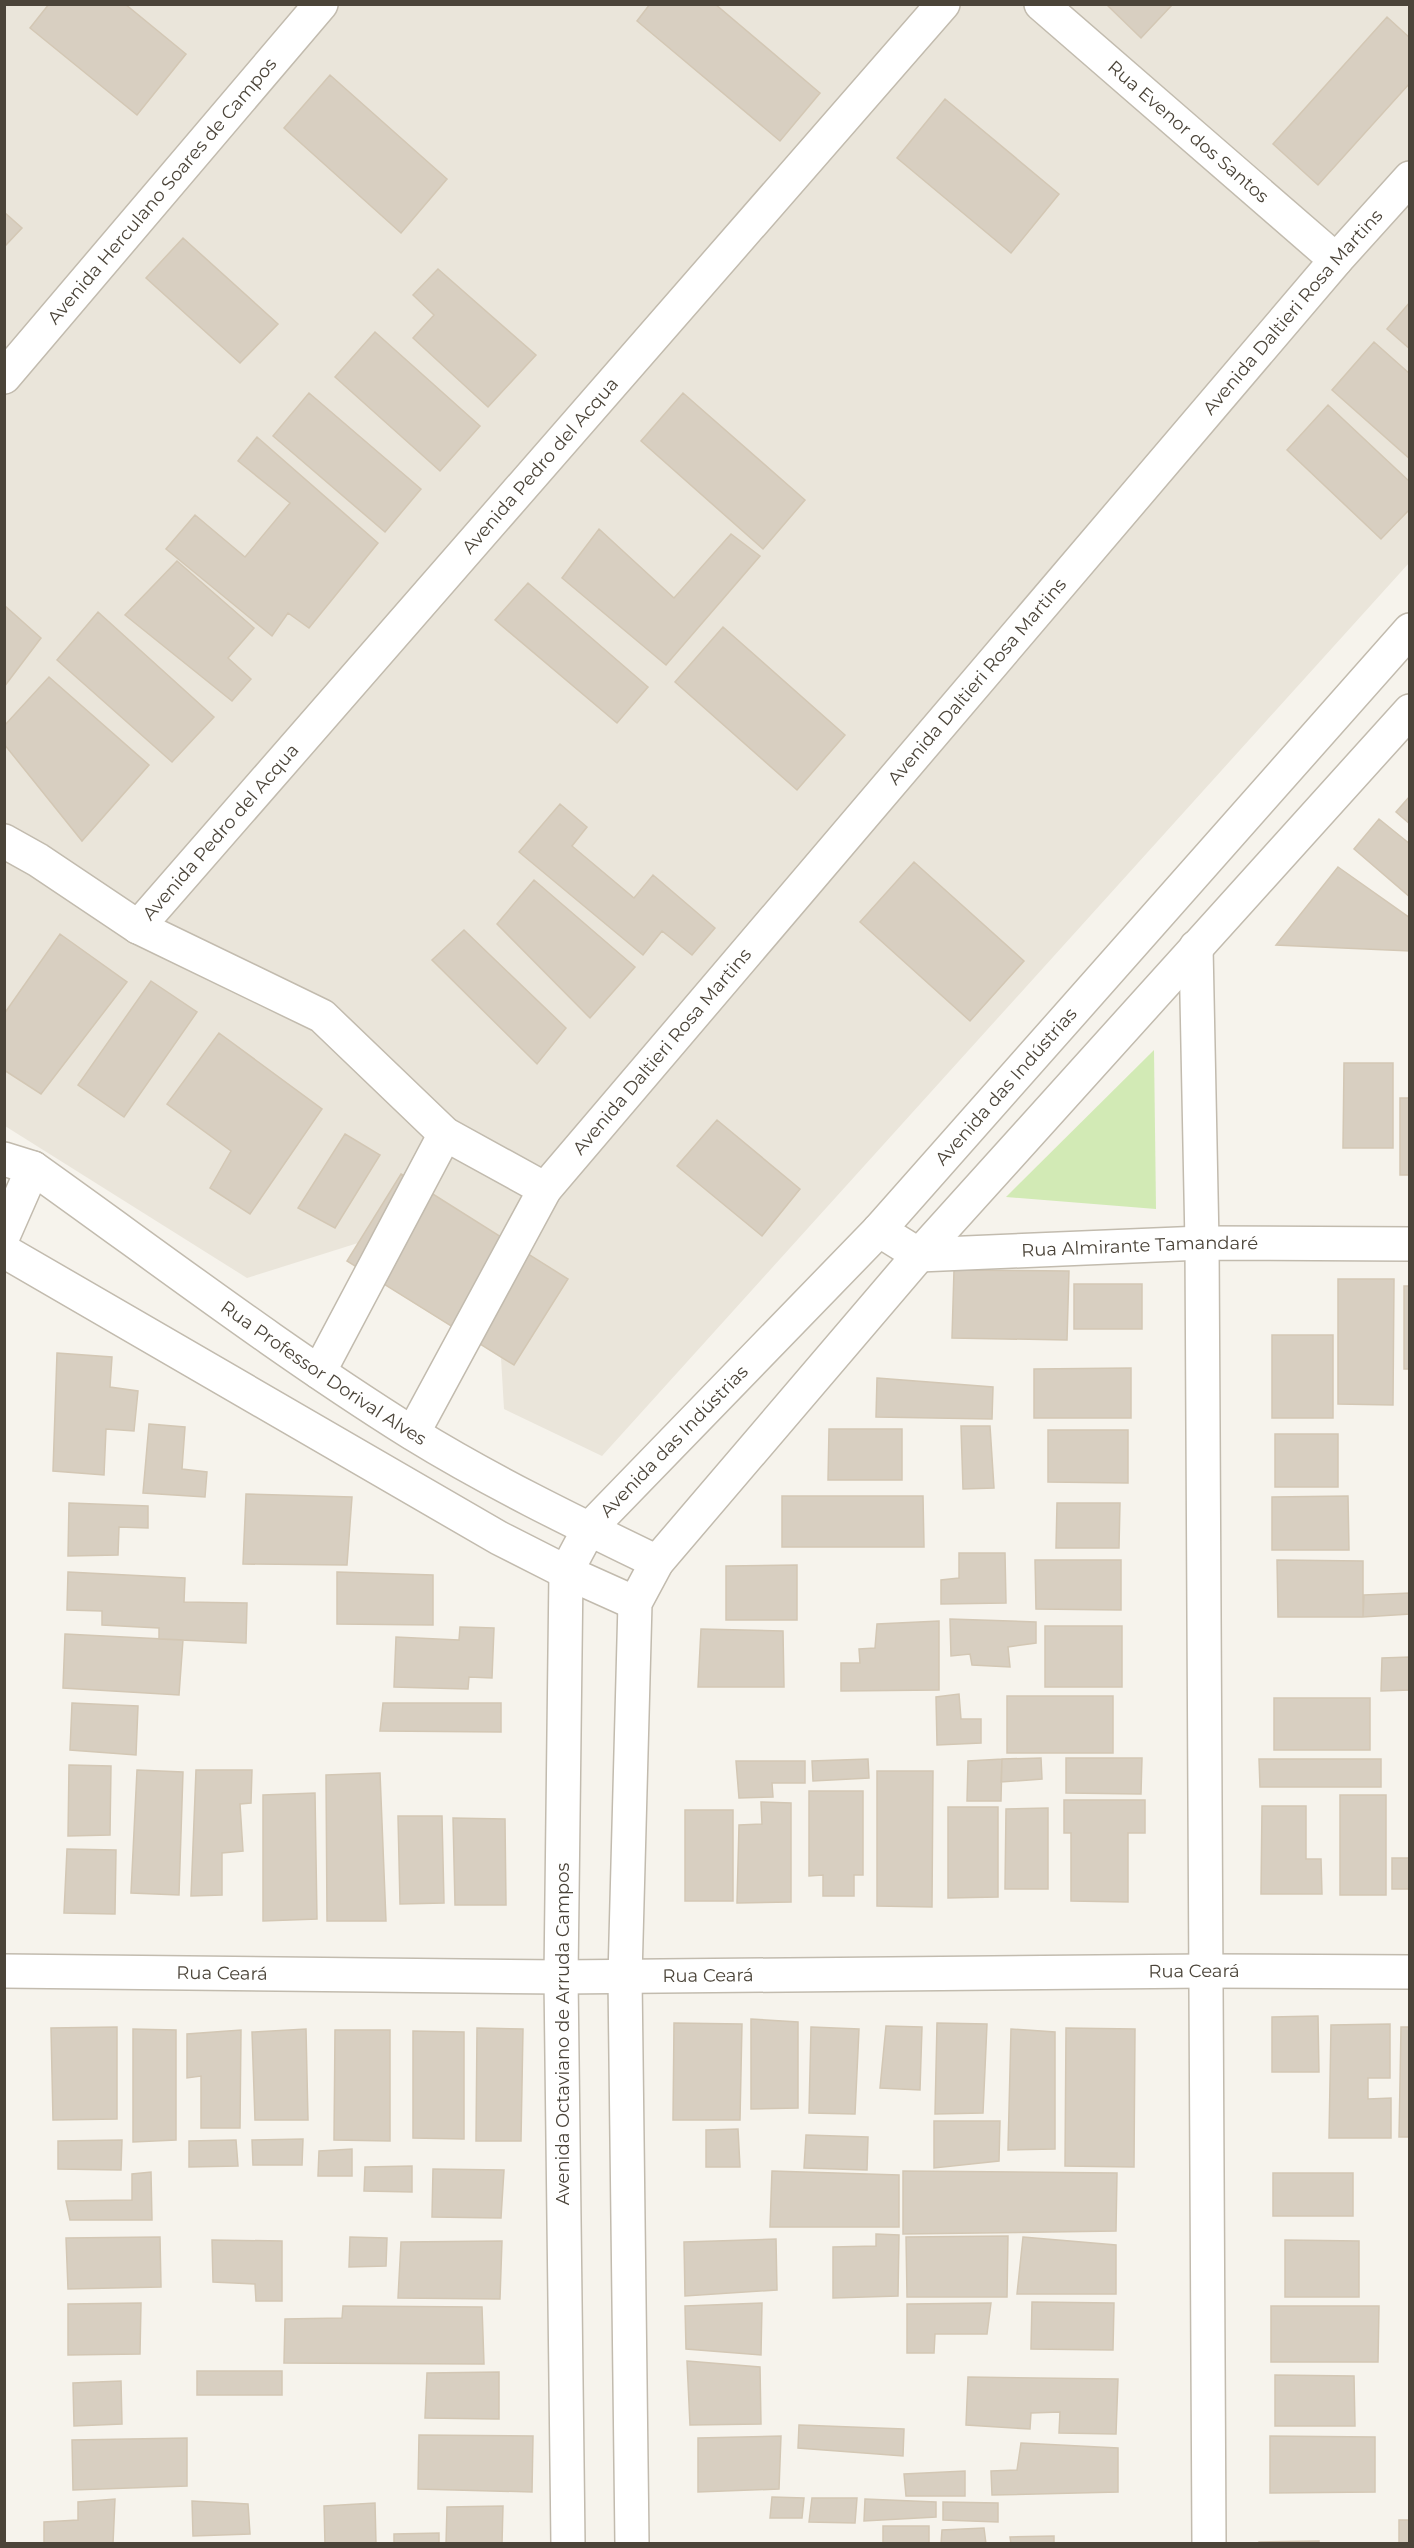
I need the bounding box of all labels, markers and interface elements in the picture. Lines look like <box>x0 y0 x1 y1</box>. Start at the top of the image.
street label: Avenida Herculano Soares de Campos <box>43 53 281 329</box>
street label: Rua Evenor dos Santos <box>1103 56 1273 208</box>
street label: Avenida Daltieri Rosa Martins <box>1198 205 1388 419</box>
street label: Avenida Pedro del Acqua <box>457 373 623 558</box>
street label: Avenida Daltieri Rosa Martins <box>883 574 1071 789</box>
street label: Avenida Pedro del Acqua <box>138 739 304 925</box>
street label: Avenida Daltieri Rosa Martins <box>568 944 756 1159</box>
street label: Avenida das Indústrias <box>930 1003 1082 1170</box>
street label: Rua Almirante Tamandaré <box>1021 1232 1258 1262</box>
street label: Rua Professor Dorival Alves <box>216 1296 431 1450</box>
street label: Avenida das Indústrias <box>595 1361 753 1522</box>
street label: Avenida Octaviano de Arruda Campos <box>552 1862 574 2205</box>
street label: Rua Ceará <box>1148 1960 1240 1983</box>
street label: Rua Ceará <box>176 1962 268 1985</box>
street label: Rua Ceará <box>662 1964 754 1987</box>

